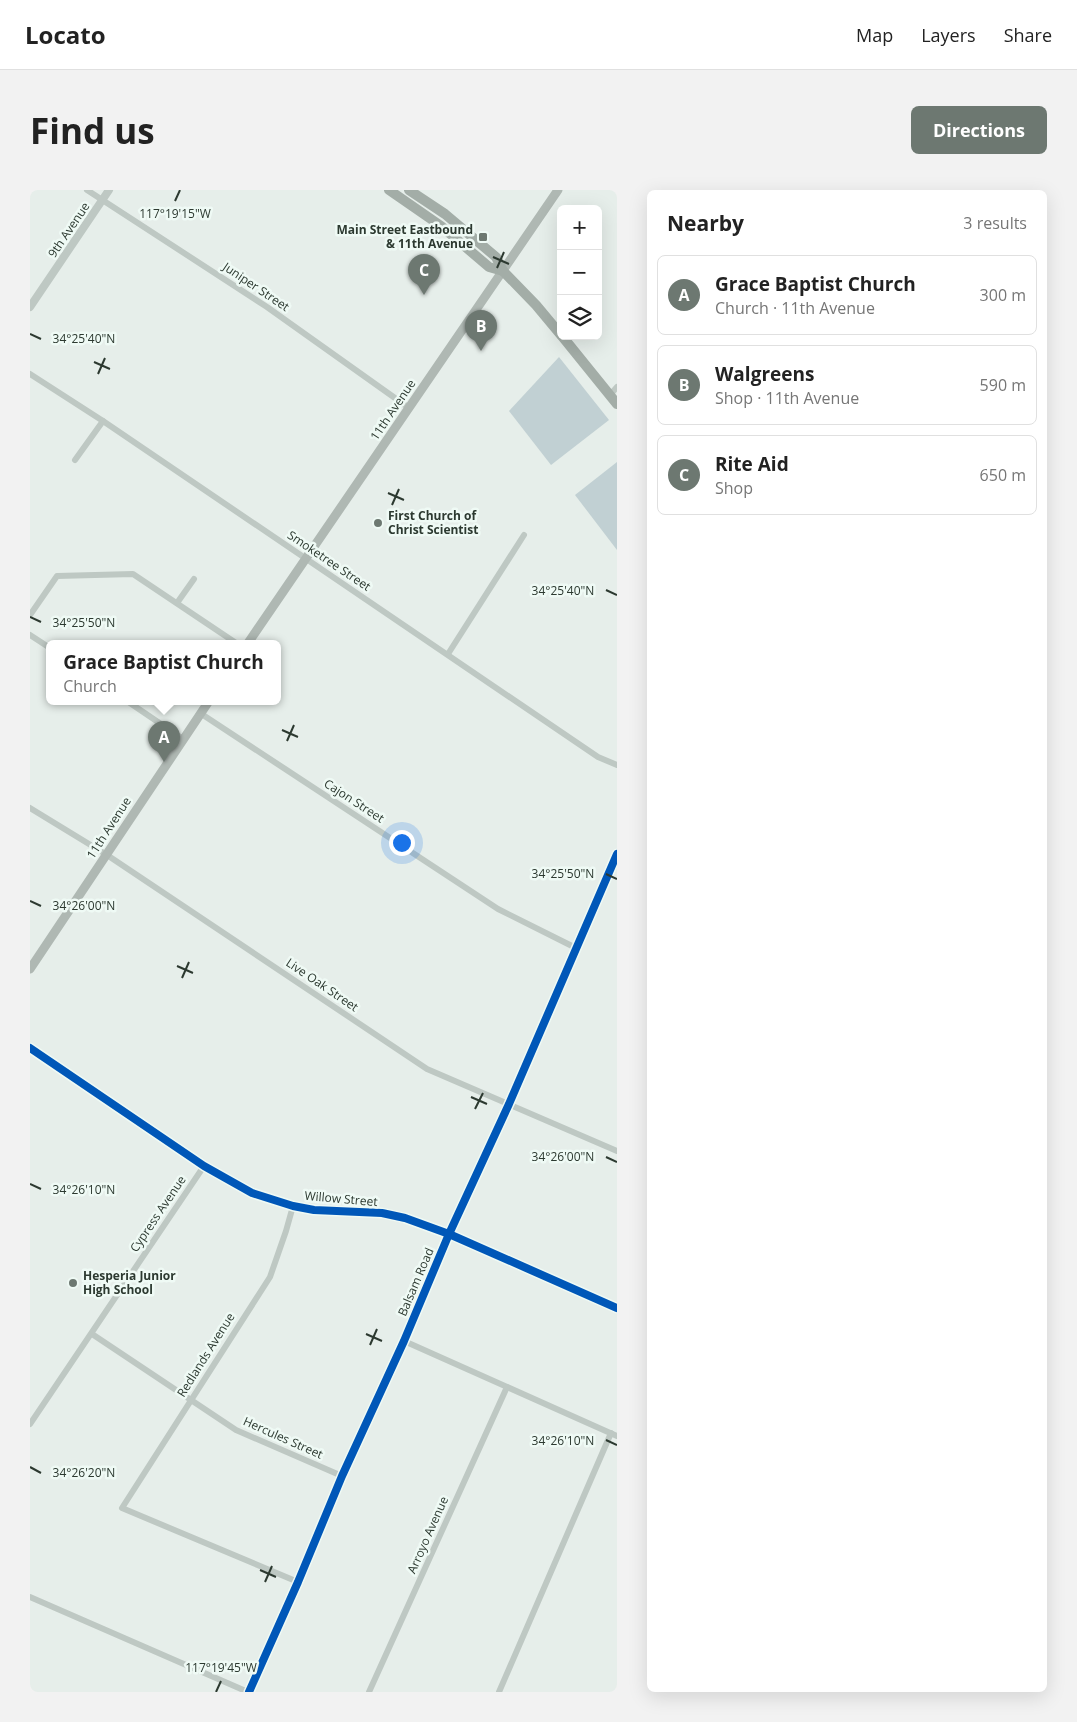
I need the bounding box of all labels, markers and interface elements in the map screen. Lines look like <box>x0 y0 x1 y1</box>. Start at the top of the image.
text: Locato <box>25 18 106 51</box>
text: Map <box>856 23 893 47</box>
text: Layers <box>921 23 976 47</box>
text: Share <box>1004 23 1052 47</box>
button: Directions <box>911 106 1047 154</box>
text: Find us <box>30 107 155 154</box>
street label: 9th Avenue <box>44 198 93 261</box>
text: 117°19'15"W <box>139 205 211 222</box>
map controls <box>557 205 602 340</box>
button: + <box>557 205 602 250</box>
text: Nearby <box>667 209 744 237</box>
text: 3 results <box>963 212 1027 234</box>
place label: Main Street Eastbound & 11th Avenue <box>336 221 473 252</box>
marker: Main Street Eastbound & 11th Avenue <box>477 231 489 243</box>
button: − <box>557 250 602 295</box>
pin: C <box>408 254 440 295</box>
street label: Juniper Street <box>219 258 293 315</box>
text: Grace Baptist Church <box>715 271 916 297</box>
text: A <box>678 284 690 306</box>
text: 300 m <box>980 284 1026 306</box>
button: layers <box>557 295 602 340</box>
text: Church · 11th Avenue <box>715 297 875 319</box>
pin: B <box>465 310 497 351</box>
text: 34°25'40"N <box>53 330 115 347</box>
text: Walgreens <box>715 361 814 387</box>
text: B <box>679 374 689 396</box>
text: 590 m <box>980 374 1026 396</box>
street label: 11th Avenue <box>366 376 419 444</box>
text: Shop · 11th Avenue <box>715 387 859 409</box>
text: Rite Aid <box>715 451 789 477</box>
text: C <box>679 464 689 486</box>
text: 650 m <box>980 464 1026 486</box>
text: Shop <box>715 477 753 499</box>
place label: First Church of Christ Scientist <box>388 507 478 538</box>
marker: First Church of Christ Scientist <box>372 517 384 529</box>
street label: Smoketree Street <box>284 526 374 595</box>
text: 34°25'40"N <box>532 582 594 599</box>
text: 34°25'50"N <box>53 614 115 631</box>
popup <box>46 640 281 705</box>
text: Grace Baptist Church <box>63 649 264 675</box>
text: Church <box>63 675 117 697</box>
pin: A <box>148 721 180 762</box>
street label: Cajon Street <box>321 775 388 826</box>
street label: 11th Avenue <box>82 793 135 862</box>
your location <box>389 830 415 856</box>
text: 34°25'50"N <box>532 865 594 882</box>
text: 34°26'00"N <box>53 897 115 914</box>
street label: Live Oak Street <box>283 954 362 1015</box>
text: 34°26'00"N <box>532 1148 594 1165</box>
street label: Cypress Avenue <box>126 1172 190 1255</box>
text: 34°26'10"N <box>53 1181 115 1198</box>
street label: Willow Street <box>304 1187 378 1210</box>
street label: Balsam Road <box>394 1245 438 1319</box>
place label: Hesperia Junior High School <box>83 1267 176 1298</box>
marker: Hesperia Junior High School <box>67 1277 79 1289</box>
street label: Redlands Avenue <box>173 1309 238 1400</box>
street label: Hercules Street <box>241 1412 326 1463</box>
text: 34°26'10"N <box>532 1432 594 1449</box>
text: 34°26'20"N <box>53 1464 115 1481</box>
street label: Arroyo Avenue <box>403 1493 452 1576</box>
text: 117°19'45"W <box>185 1659 257 1676</box>

